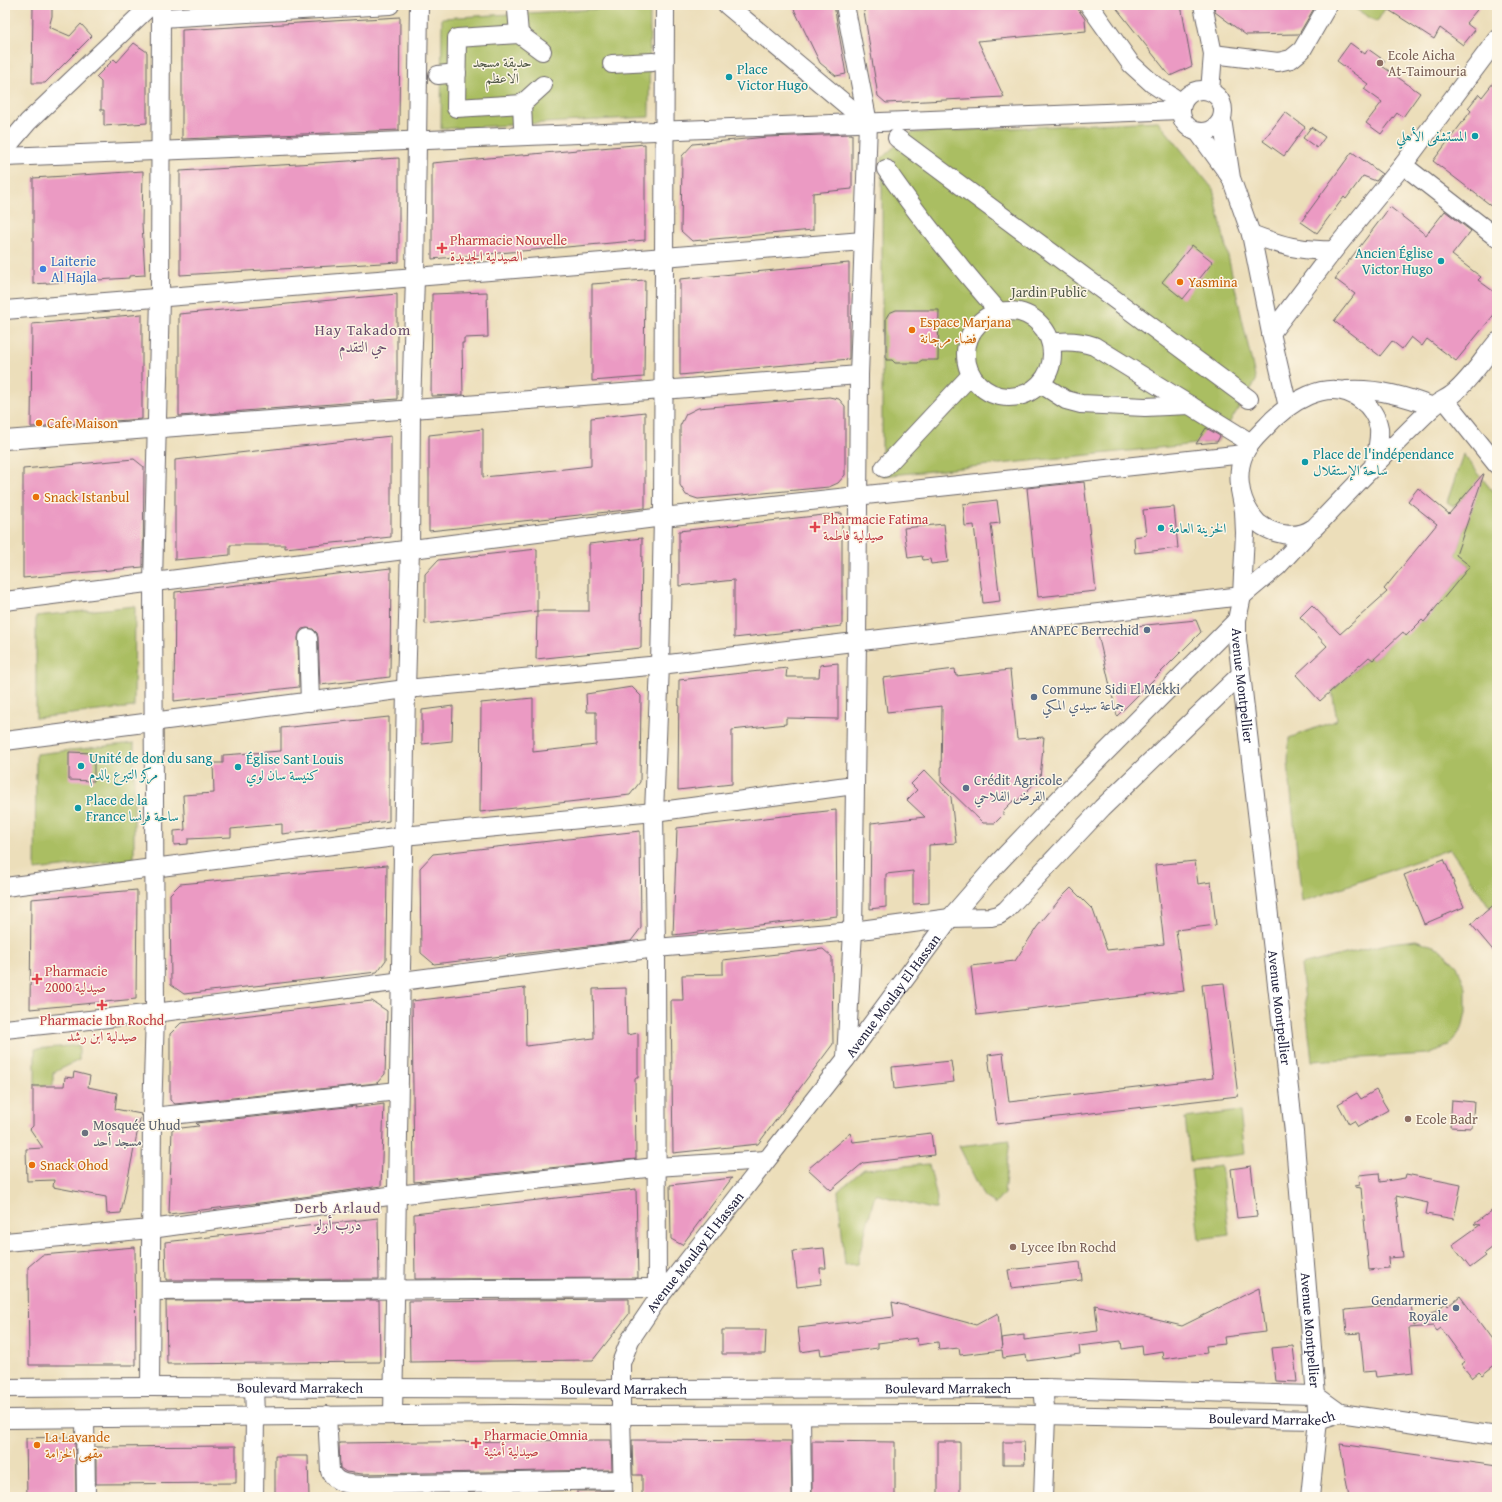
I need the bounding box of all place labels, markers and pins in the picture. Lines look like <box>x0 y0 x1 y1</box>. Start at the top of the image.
place label: Ecole Aicha At-Taimouria <box>1388 45 1467 81</box>
marker: Ecole Aicha At-Taimouria <box>1375 58 1385 68</box>
place label: Place Victor Hugo <box>737 59 808 95</box>
marker: Place Victor Hugo <box>724 72 734 82</box>
place label: المستشفى الأهلي <box>1396 126 1467 149</box>
marker: المستشفى الأهلي <box>1470 131 1480 141</box>
place label: Pharmacie Nouvelle الصيدلية الجديدة <box>450 230 568 266</box>
marker: Pharmacie Nouvelle الصيدلية الجديدة <box>437 243 447 253</box>
place label: Ancien Église Victor Hugo <box>1355 243 1433 279</box>
place label: Laiterie Al Hajla <box>51 251 97 287</box>
marker: Ancien Église Victor Hugo <box>1436 256 1446 266</box>
marker: Laiterie Al Hajla <box>38 264 48 274</box>
place label: Yasmina <box>1188 272 1238 292</box>
marker: Yasmina <box>1175 277 1185 287</box>
place label: Espace Marjana فضاء مرجانة <box>920 312 1012 348</box>
marker: Espace Marjana فضاء مرجانة <box>907 325 917 335</box>
place label: Cafe Maison <box>47 413 118 433</box>
marker: Cafe Maison <box>34 418 44 428</box>
place label: Place de l'indépendance ساحة الإستقلال <box>1313 444 1455 481</box>
marker: Place de l'indépendance ساحة الإستقلال <box>1300 457 1310 467</box>
place label: Snack Istanbul <box>44 487 130 507</box>
marker: Snack Istanbul <box>31 492 41 502</box>
place label: Pharmacie Fatima صيدلية فاطمة <box>823 509 929 545</box>
place label: الخزينة العامة <box>1169 518 1226 538</box>
marker: Pharmacie Fatima صيدلية فاطمة <box>810 522 820 532</box>
marker: الخزينة العامة <box>1156 523 1166 533</box>
place label: ANAPEC Berrechid <box>1030 620 1140 640</box>
marker: ANAPEC Berrechid <box>1142 625 1152 635</box>
place label: Commune Sidi El Mekki جماعة سيدي المكي <box>1042 679 1180 719</box>
marker: Commune Sidi El Mekki جماعة سيدي المكي <box>1029 692 1039 702</box>
place label: Unité de don du sang مركز التبرع بالدم <box>89 748 212 787</box>
place label: Église Sant Louis كنيسة سان لوي <box>246 749 344 787</box>
marker: Unité de don du sang مركز التبرع بالدم <box>76 761 86 771</box>
marker: Église Sant Louis كنيسة سان لوي <box>233 762 243 772</box>
place label: Crédit Agricole القرض الفلاحي <box>974 770 1063 808</box>
marker: Crédit Agricole القرض الفلاحي <box>961 783 971 793</box>
place label: Place de la France ساحة فرنسا <box>86 790 179 826</box>
marker: Place de la France ساحة فرنسا <box>73 803 83 813</box>
place label: Pharmacie 2000 صيدلية <box>45 961 108 997</box>
marker: Pharmacie 2000 صيدلية <box>32 974 42 984</box>
marker: Pharmacie Ibn Rochd صيدلية ابن رشد <box>97 1000 107 1010</box>
place label: Pharmacie Ibn Rochd صيدلية ابن رشد <box>40 1010 165 1046</box>
place label: Ecole Badr <box>1416 1109 1478 1129</box>
marker: Ecole Badr <box>1403 1114 1413 1124</box>
place label: Mosquée Uhud مسجد أحد <box>93 1115 181 1151</box>
marker: Mosquée Uhud مسجد أحد <box>80 1128 90 1138</box>
place label: Snack Ohod <box>40 1155 109 1175</box>
marker: Snack Ohod <box>27 1160 37 1170</box>
place label: Lycee Ibn Rochd <box>1021 1237 1117 1257</box>
marker: Lycee Ibn Rochd <box>1008 1242 1018 1252</box>
place label: Gendarmerie Royale <box>1371 1290 1448 1326</box>
marker: Gendarmerie Royale <box>1451 1303 1461 1313</box>
place label: Pharmacie Omnia صيدلية أمنية <box>484 1425 588 1461</box>
place label: La Lavande مقهى الخزامة <box>45 1427 110 1463</box>
marker: Pharmacie Omnia صيدلية أمنية <box>471 1438 481 1448</box>
marker: La Lavande مقهى الخزامة <box>32 1440 42 1450</box>

